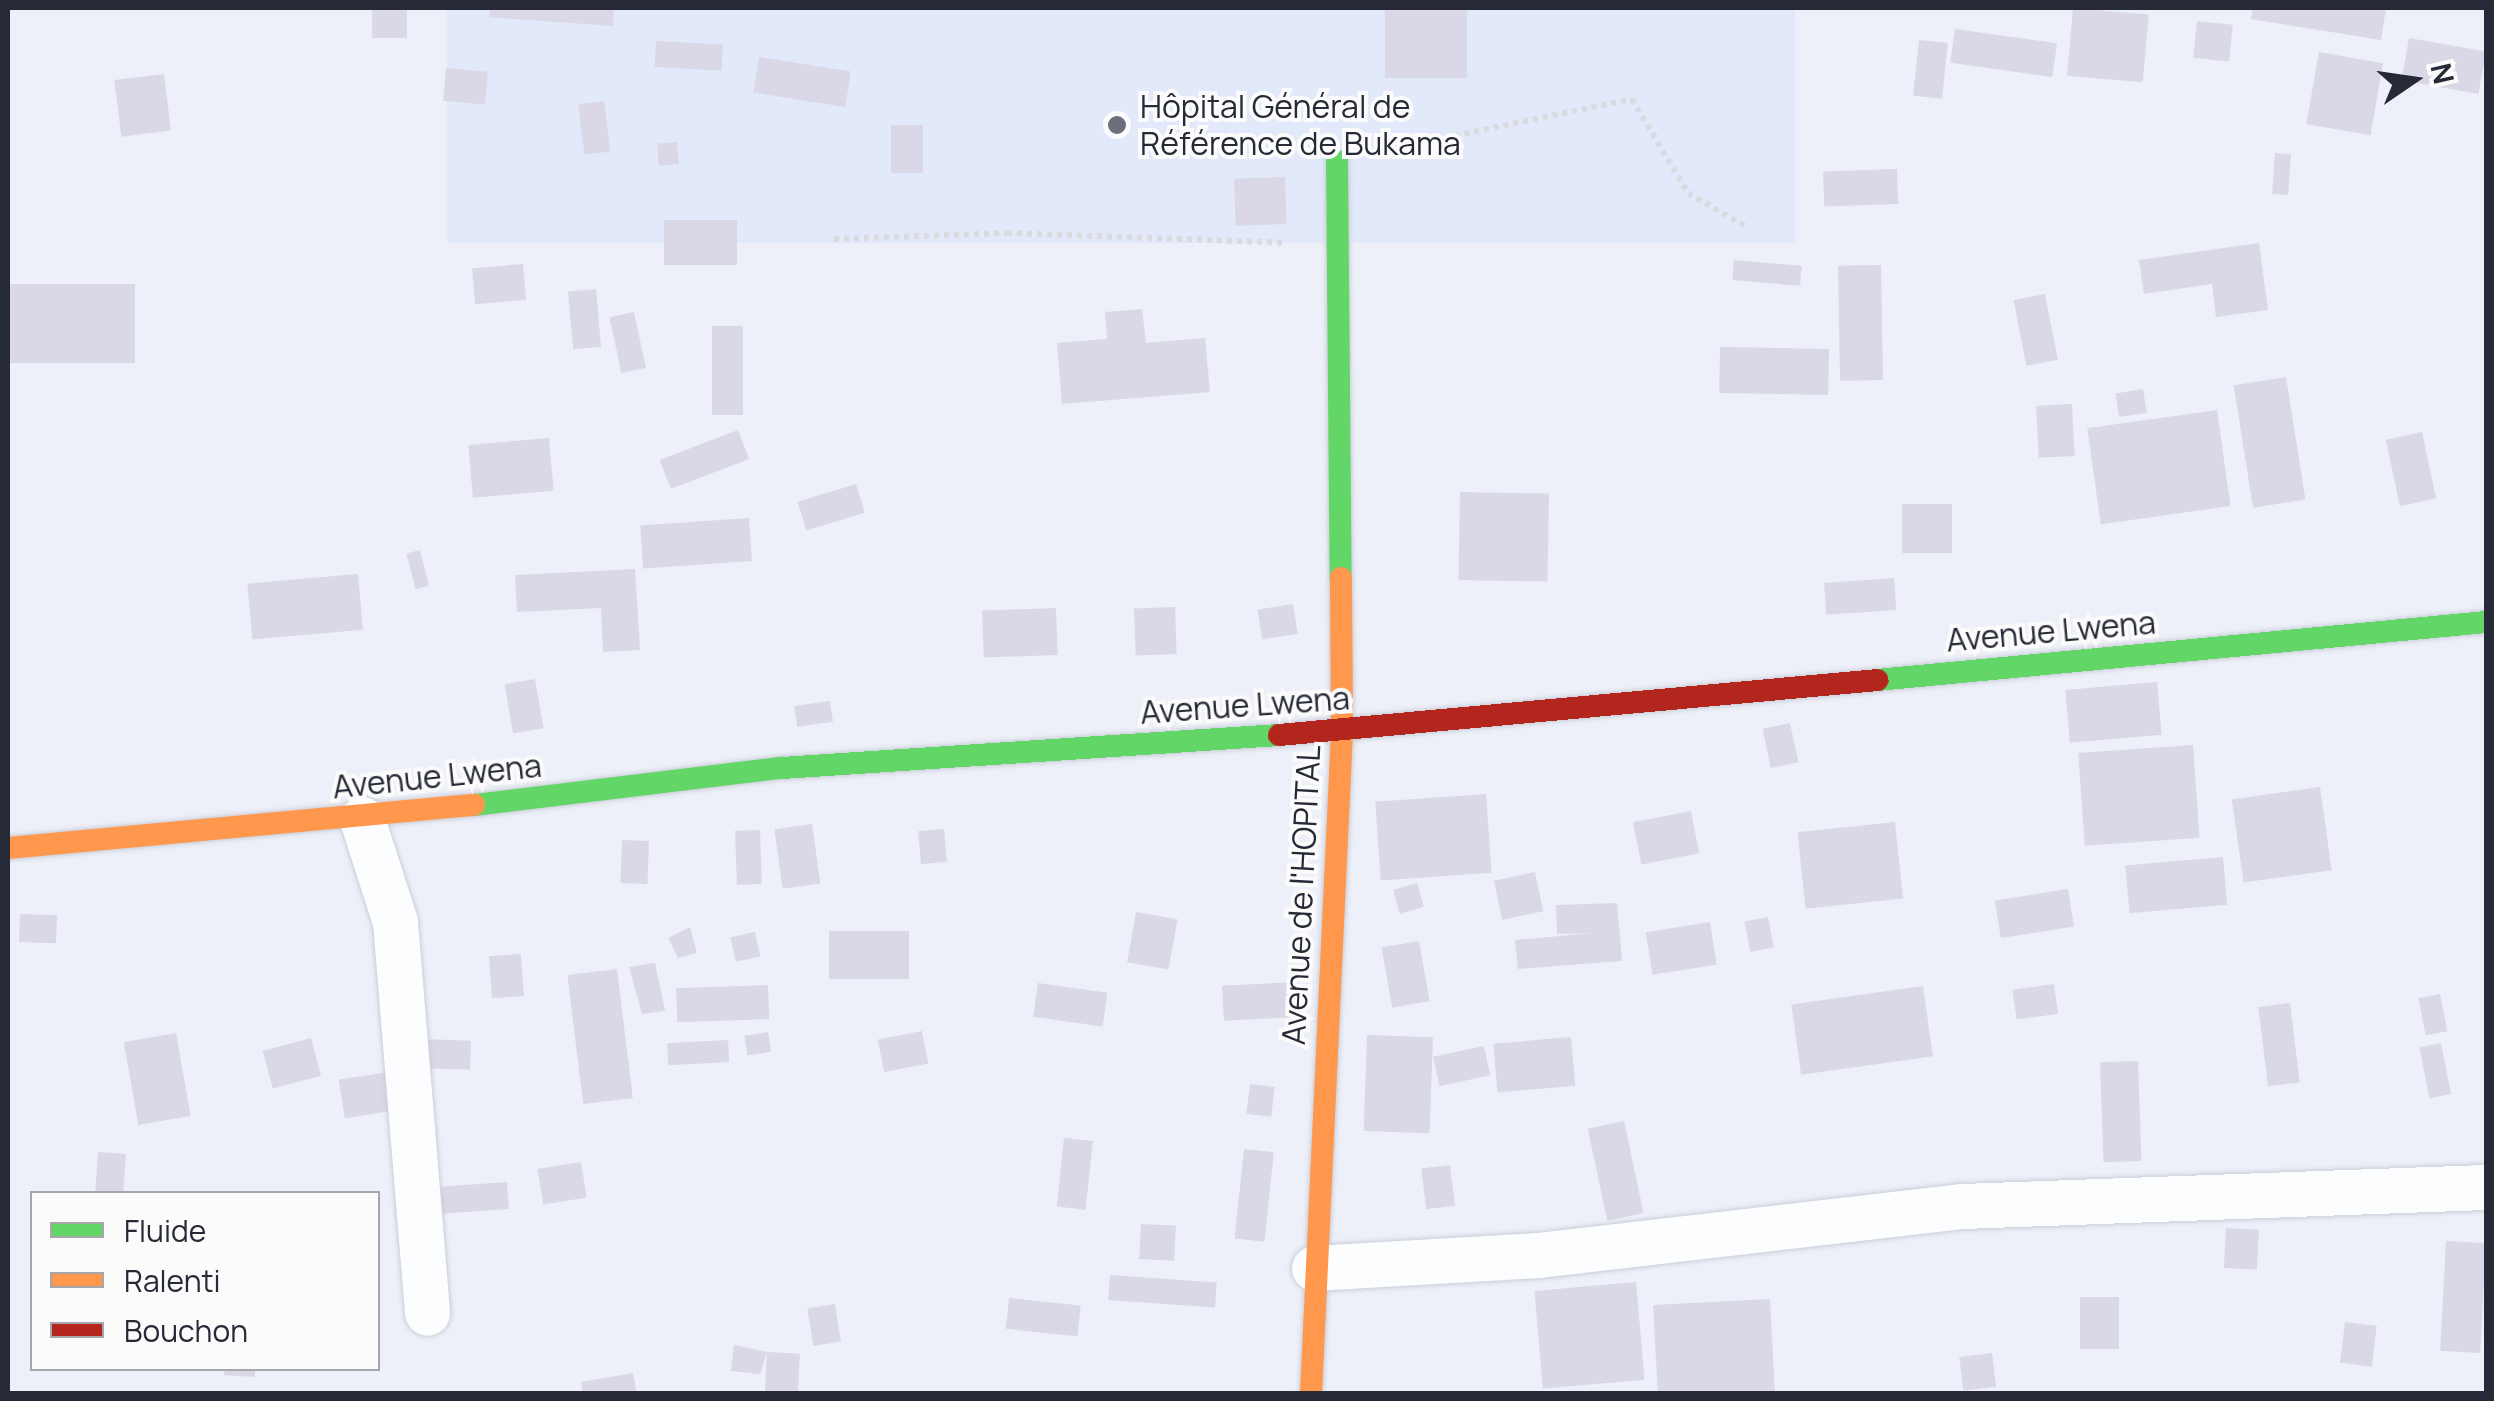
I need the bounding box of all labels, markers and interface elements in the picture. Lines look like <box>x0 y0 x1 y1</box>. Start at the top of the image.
north arrow <box>2364 30 2464 130</box>
text: N <box>2422 59 2464 87</box>
place label: Hôpital Général de Référence de Bukama <box>1140 88 1461 163</box>
marker: Hôpital Général de Référence de Bukama <box>1104 112 1130 138</box>
street label: Avenue Lwena <box>1945 603 2157 659</box>
street label: Avenue Lwena <box>1139 679 1351 731</box>
street label: Avenue de l'HOPITAL <box>1274 744 1328 1046</box>
street label: Avenue Lwena <box>331 746 543 806</box>
legend <box>30 1191 380 1371</box>
text: Fluide <box>124 1210 206 1251</box>
text: Ralenti <box>124 1260 221 1301</box>
text: Bouchon <box>124 1310 248 1351</box>

